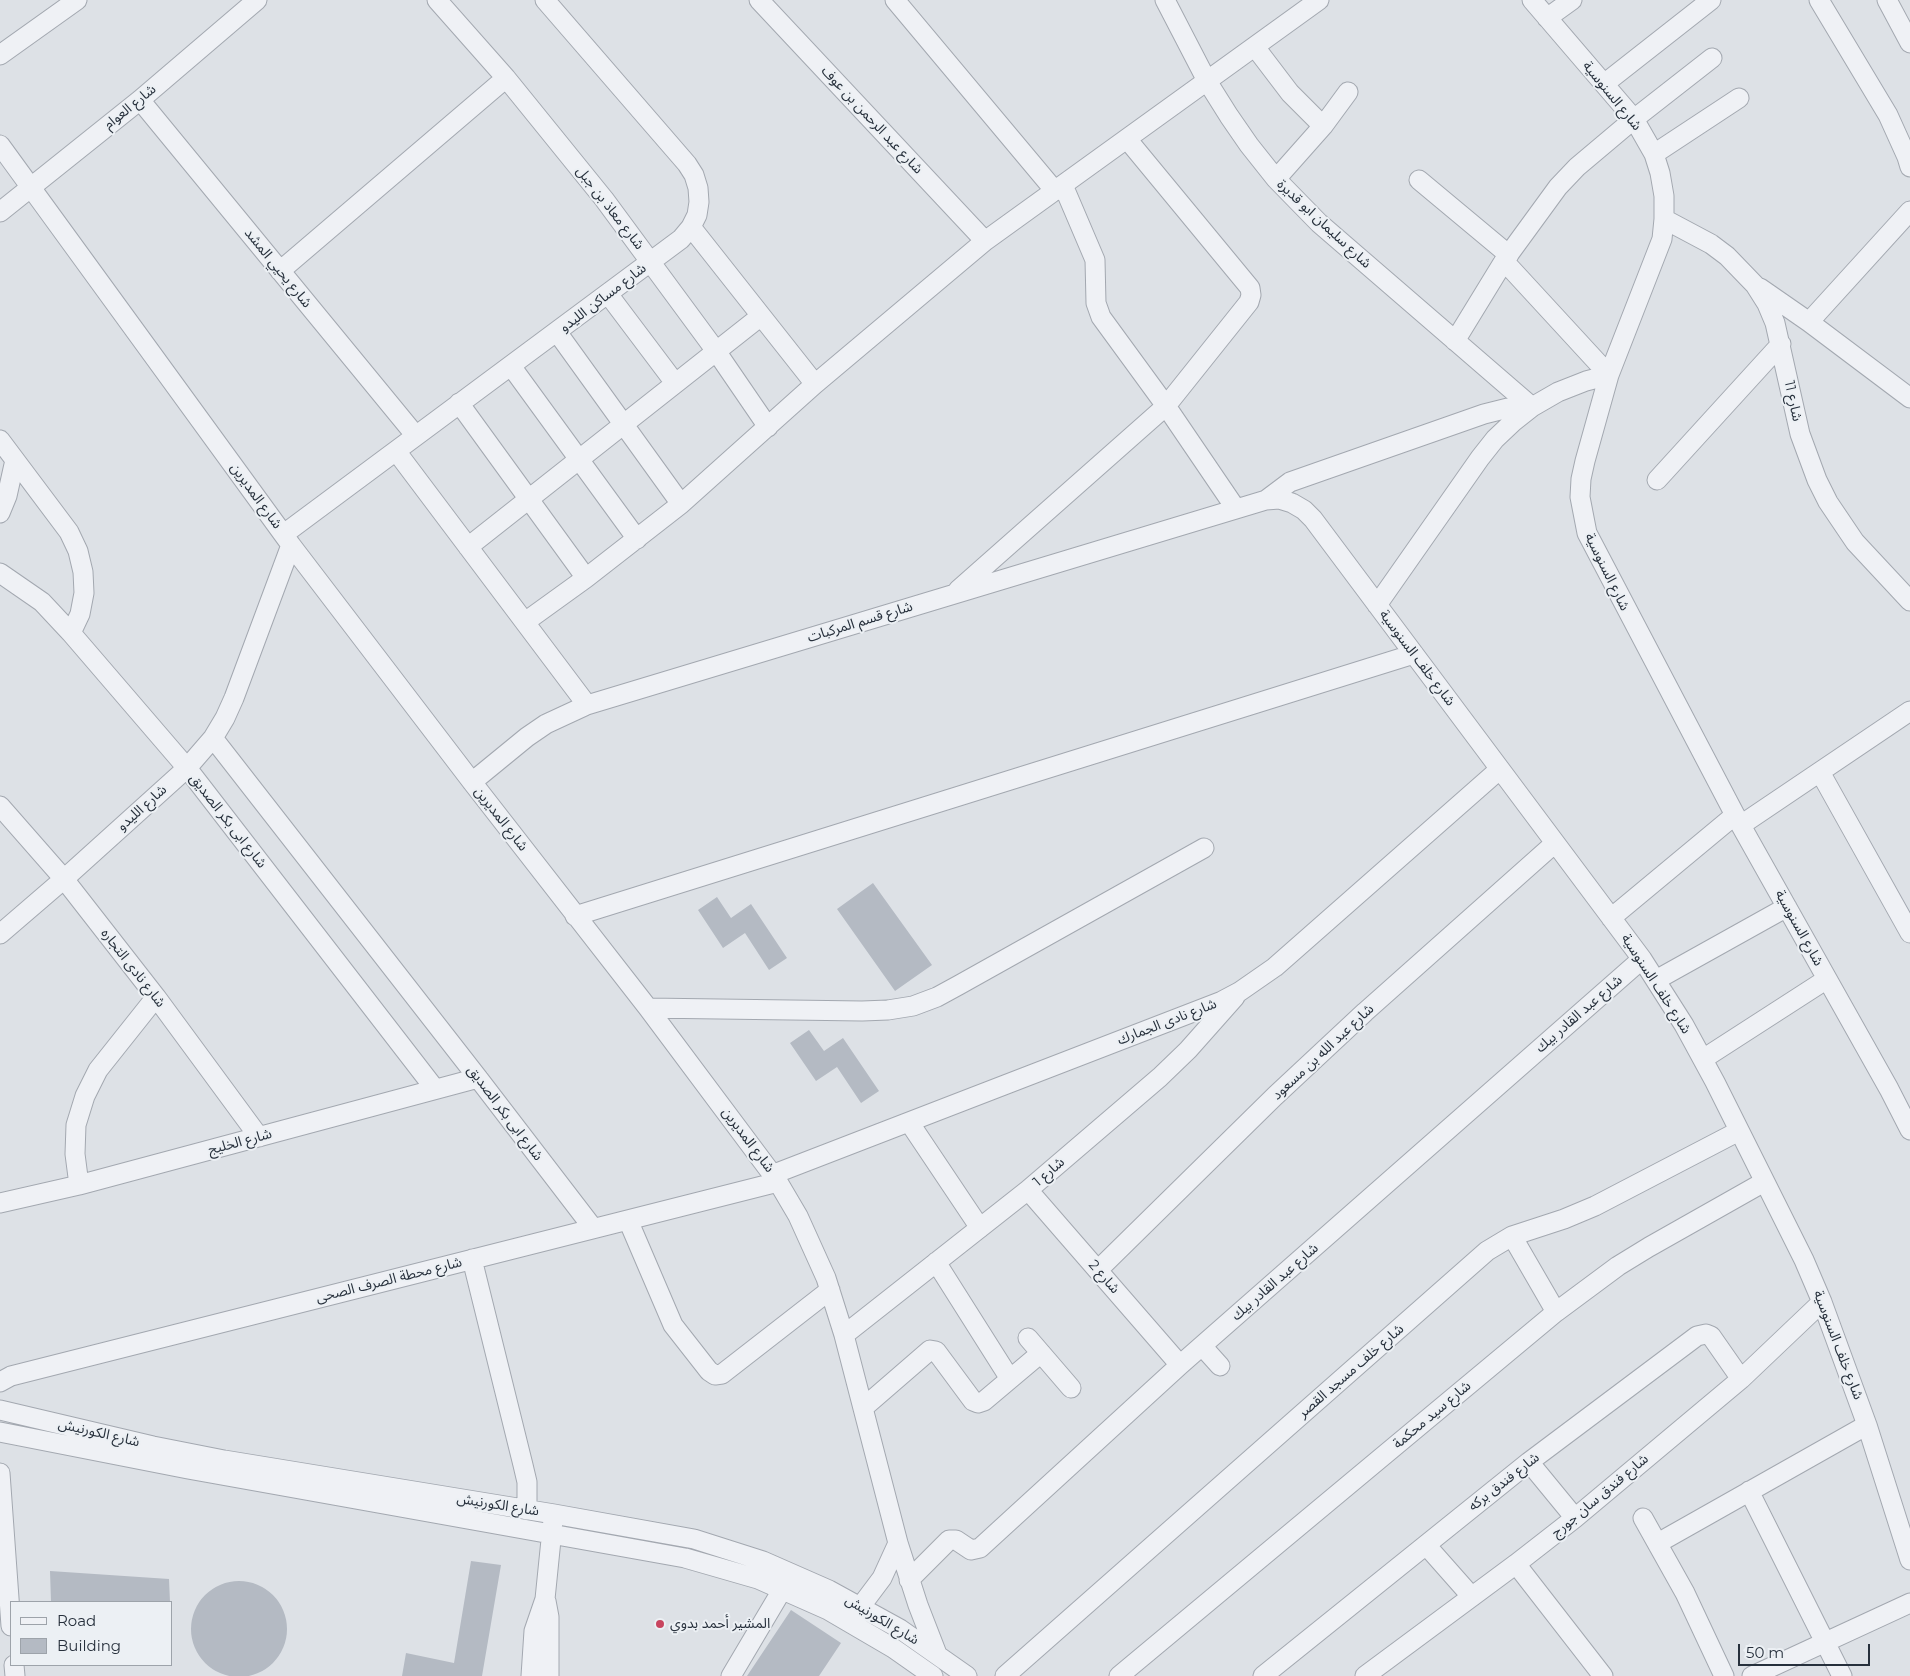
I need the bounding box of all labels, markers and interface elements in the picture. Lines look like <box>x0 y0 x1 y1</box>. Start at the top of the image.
street label: شارع السنوسية <box>1579 58 1645 134</box>
street label: شارع عبد الرحمن بن عوف <box>818 63 926 177</box>
street label: شارع العوام <box>101 81 159 133</box>
street label: شارع معاذ بن جبل <box>572 163 648 253</box>
street label: شارع سليمان ابو قديرة <box>1273 176 1375 272</box>
street label: شارع يحيي المشد <box>241 225 315 311</box>
street label: شارع مساكن الليدو <box>556 260 650 336</box>
street label: شارع 11 <box>1781 379 1805 423</box>
street label: شارع المديرين <box>227 460 285 532</box>
street label: شارع السنوسية <box>1581 530 1633 614</box>
street label: شارع قسم المركبات <box>805 598 915 646</box>
street label: شارع خلف السنوسية <box>1375 607 1459 709</box>
street label: شارع ابى بكر الصديق <box>186 770 270 872</box>
street label: شارع الليدو <box>114 781 170 835</box>
street label: شارع المديرين <box>471 783 531 855</box>
street label: شارع السنوسية <box>1771 887 1827 969</box>
street label: شارع نادى التجاره <box>97 925 169 1011</box>
street label: شارع خلف السنوسية <box>1617 931 1695 1037</box>
street label: شارع عبد القادر بيك <box>1532 972 1626 1056</box>
street label: شارع نادى الجمارك <box>1115 995 1219 1049</box>
street label: شارع عبد الله بن مسعود <box>1269 1000 1377 1104</box>
street label: شارع ابى بكر الصديق <box>464 1062 546 1164</box>
street label: شارع المديرين <box>718 1104 778 1176</box>
street label: شارع الخليج <box>206 1125 274 1159</box>
street label: شارع 1 <box>1030 1154 1068 1190</box>
street label: شارع عبد القادر بيك <box>1228 1240 1322 1324</box>
street label: شارع محطة الصرف الصحى <box>314 1254 464 1306</box>
street label: شارع 2 <box>1085 1257 1123 1297</box>
street label: شارع خلف السنوسية <box>1809 1288 1867 1402</box>
street label: شارع خلف مسجد القصر <box>1295 1321 1407 1421</box>
street label: شارع سيد محكمة <box>1390 1378 1474 1452</box>
street label: شارع الكورنيش <box>57 1415 141 1451</box>
street label: شارع فندق بركه <box>1465 1449 1543 1515</box>
street label: شارع فندق سان جورج <box>1548 1451 1652 1541</box>
street label: شارع الكورنيش <box>456 1490 540 1520</box>
street label: شارع الكورنيش <box>842 1591 922 1649</box>
legend <box>10 1601 172 1666</box>
text: Road <box>57 1611 96 1630</box>
place label: المشير أحمد بدوي <box>670 1616 770 1632</box>
marker: المشير أحمد بدوي <box>654 1618 666 1630</box>
scale bar <box>1740 1634 1872 1666</box>
text: Building <box>57 1636 121 1655</box>
text: 50 m <box>1746 1643 1784 1662</box>

